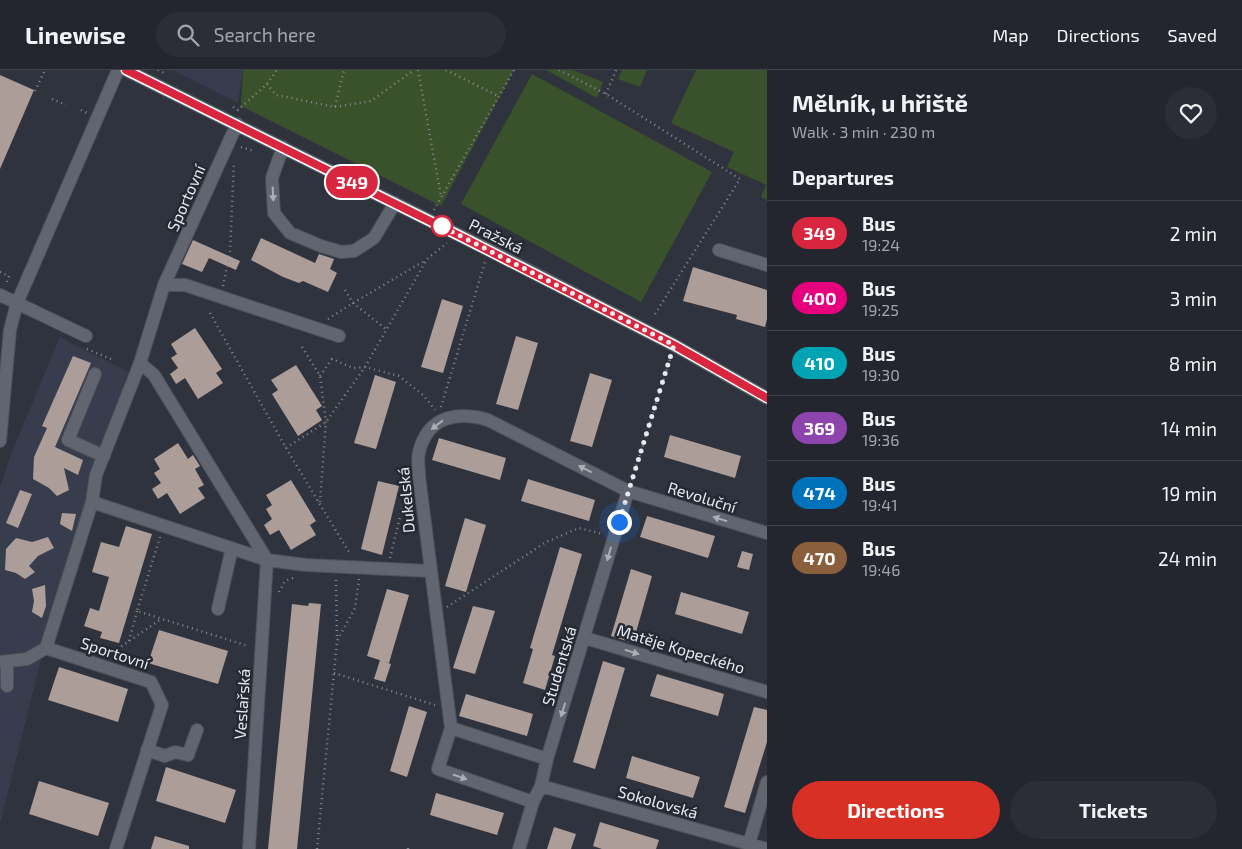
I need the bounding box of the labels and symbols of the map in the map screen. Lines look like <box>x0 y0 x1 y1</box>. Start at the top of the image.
street label: Sportovní <box>163 161 209 234</box>
line badge: 349 <box>323 166 381 198</box>
one-way arrow <box>269 186 277 202</box>
street label: Pražská <box>466 214 526 257</box>
unlabelled marker <box>431 215 453 237</box>
one-way arrow <box>431 419 444 430</box>
one-way arrow <box>578 465 592 473</box>
street label: Dukelská <box>393 466 418 534</box>
street label: Revoluční <box>666 477 740 516</box>
your location <box>607 510 632 535</box>
one-way arrow <box>713 515 728 522</box>
one-way arrow <box>605 547 613 562</box>
street label: Matěje Kopeckého <box>615 620 747 678</box>
street label: Studentská <box>537 624 580 708</box>
street label: Sportovní <box>79 633 153 673</box>
one-way arrow <box>624 648 639 656</box>
street label: Veslařská <box>230 668 253 740</box>
one-way arrow <box>558 703 566 718</box>
one-way arrow <box>453 774 468 781</box>
street label: Sokolovská <box>616 781 700 822</box>

